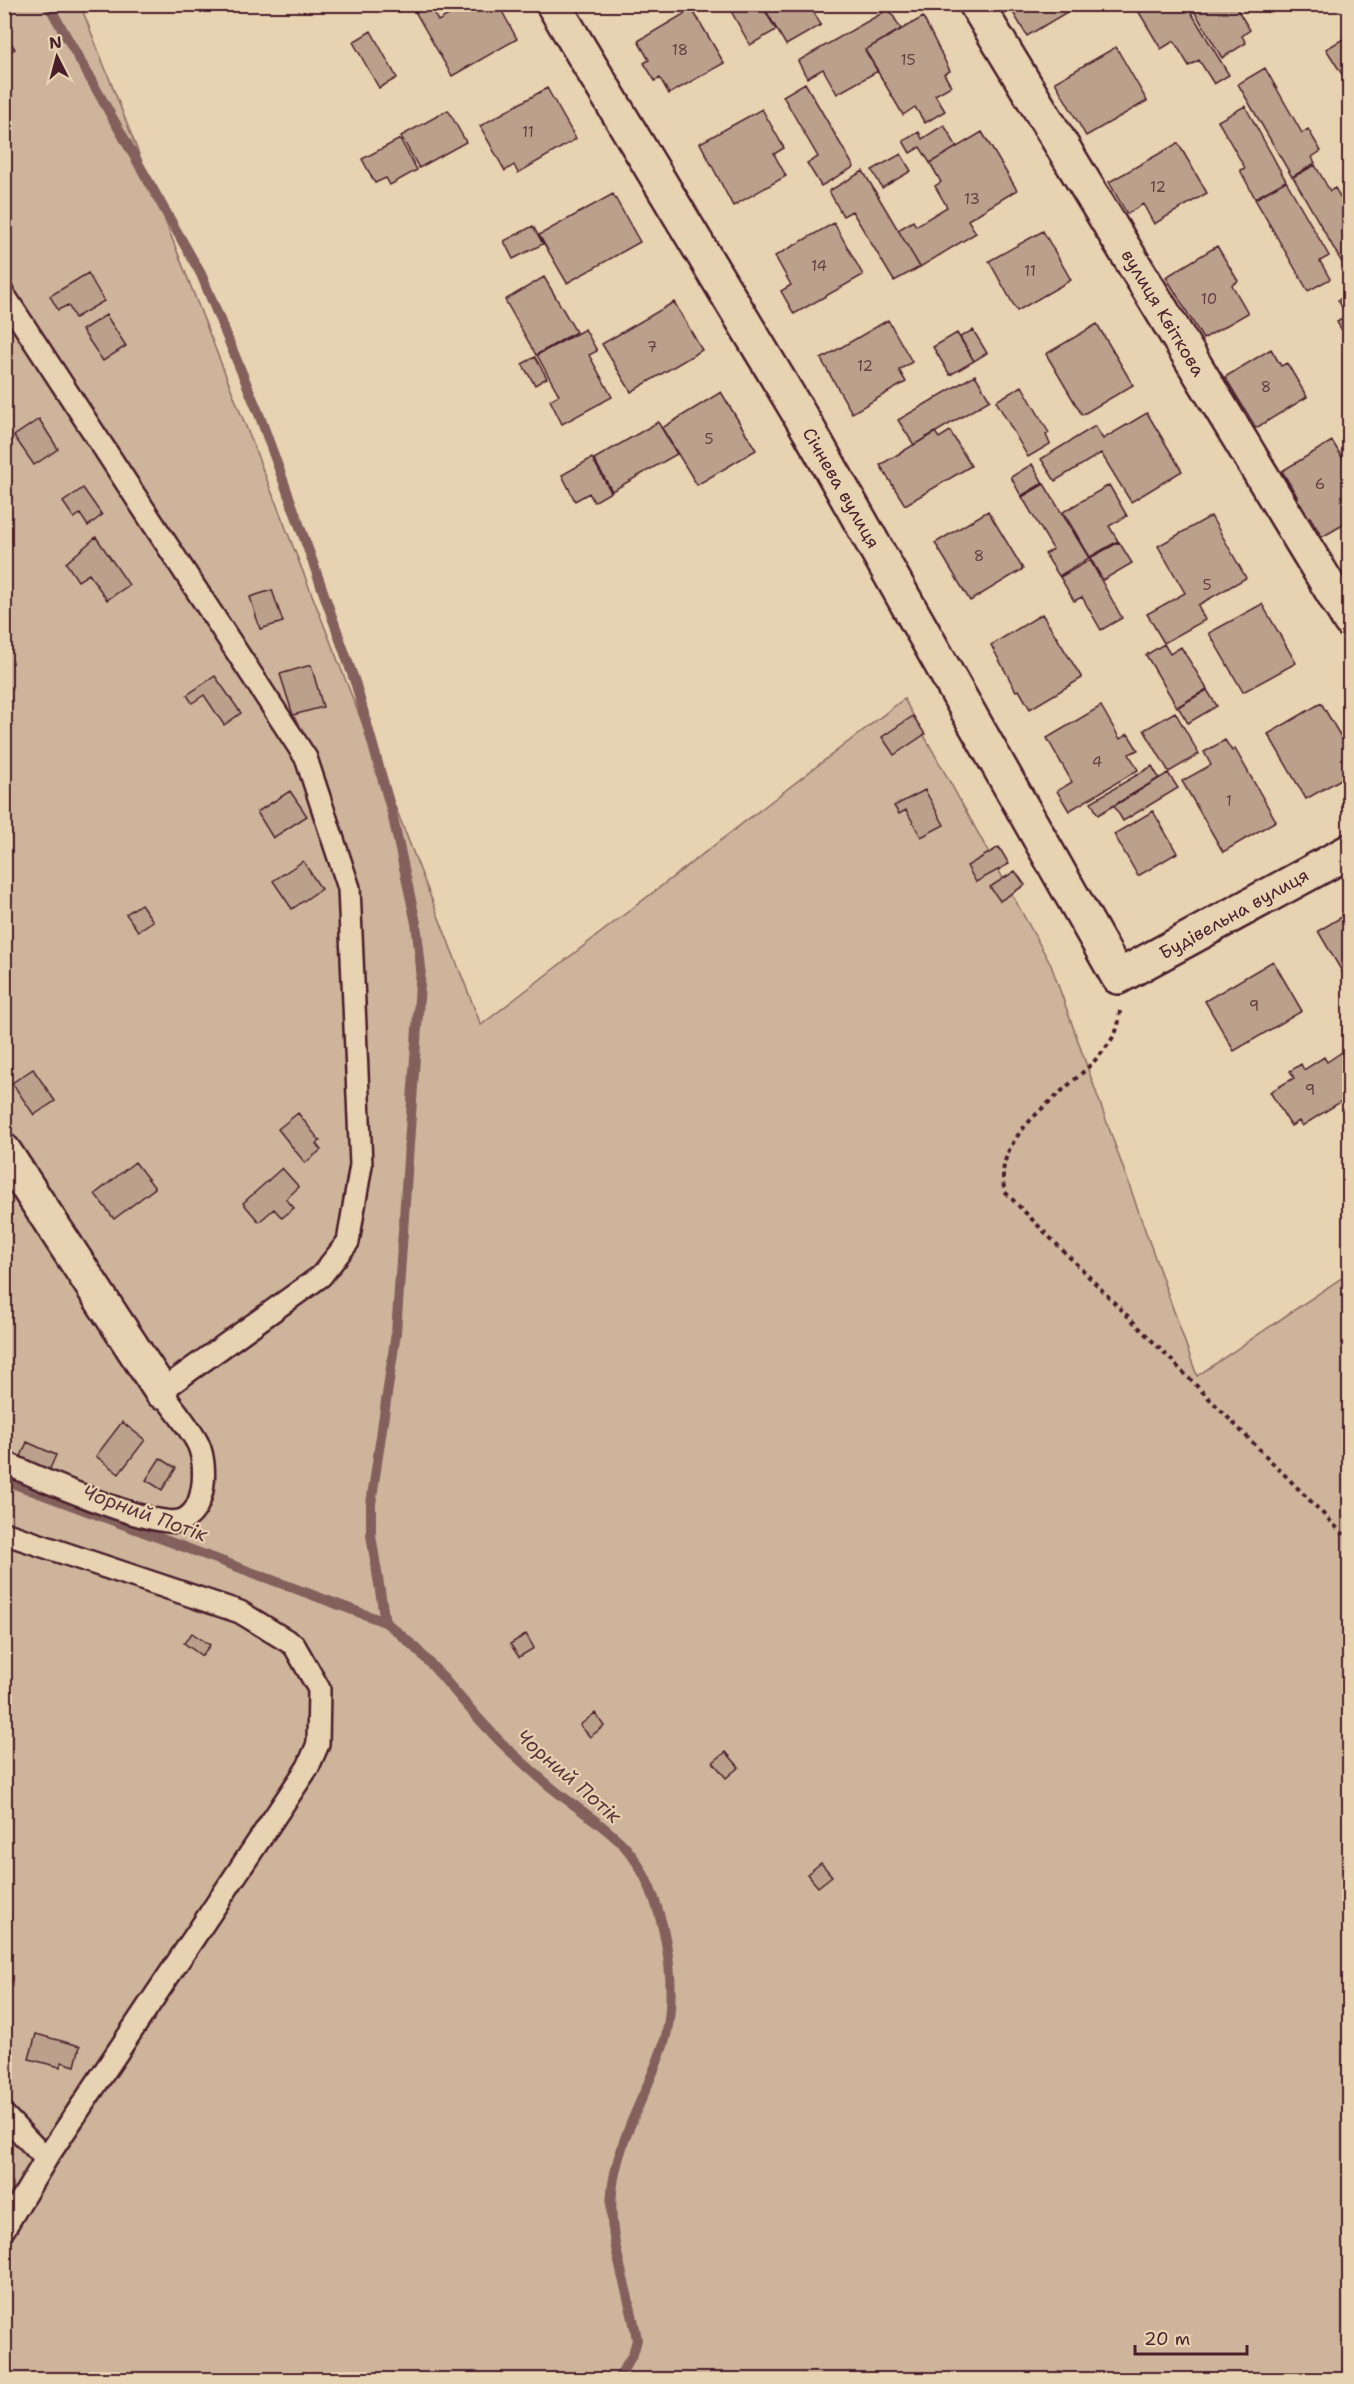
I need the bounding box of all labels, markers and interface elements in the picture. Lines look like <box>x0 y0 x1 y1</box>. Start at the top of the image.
north arrow <box>27 27 87 87</box>
text: N <box>48 31 63 54</box>
house number: 18 <box>672 40 688 60</box>
house number: 15 <box>900 50 916 70</box>
house number: 11 <box>522 122 534 142</box>
house number: 12 <box>1150 177 1166 197</box>
house number: 13 <box>964 189 980 209</box>
street label: вулиця Квіткова <box>1116 245 1210 381</box>
house number: 14 <box>811 256 827 276</box>
house number: 11 <box>1024 261 1036 281</box>
house number: 10 <box>1201 289 1217 309</box>
house number: 7 <box>647 337 657 357</box>
house number: 12 <box>857 356 873 376</box>
house number: 8 <box>1261 377 1271 397</box>
street label: Січнева вулиця <box>797 423 885 553</box>
house number: 5 <box>704 429 714 449</box>
house number: 6 <box>1315 474 1325 494</box>
house number: 8 <box>974 546 984 566</box>
house number: 5 <box>1202 575 1212 595</box>
house number: 4 <box>1092 752 1102 772</box>
house number: 1 <box>1226 791 1232 811</box>
street label: Будівельна вулиця <box>1155 863 1313 965</box>
house number: 9 <box>1249 996 1259 1016</box>
house number: 9 <box>1305 1080 1315 1100</box>
water label: Чорний Потік <box>79 1478 211 1548</box>
water label: Чорний Потік <box>511 1723 627 1829</box>
scale bar <box>1135 2318 1248 2356</box>
text: 20 m <box>1144 2327 1190 2351</box>

